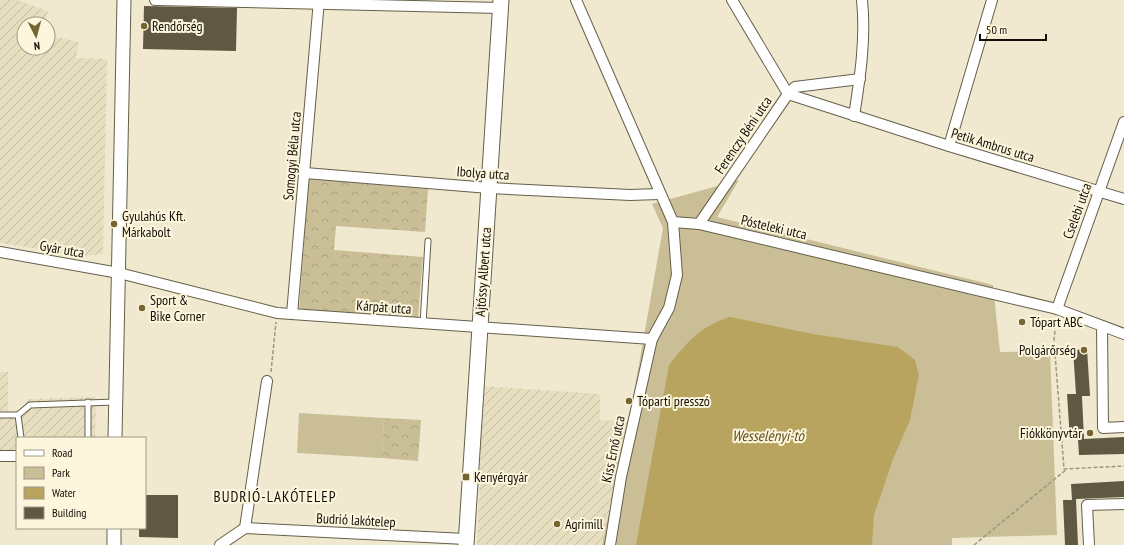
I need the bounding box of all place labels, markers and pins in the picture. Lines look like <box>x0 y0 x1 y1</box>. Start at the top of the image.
place label: Rendőrség <box>152 17 203 35</box>
marker: Rendőrség <box>139 21 149 31</box>
place label: Gyulahús Kft. Márkabolt <box>122 207 186 241</box>
marker: Gyulahús Kft. Márkabolt <box>109 219 119 229</box>
place label: Sport & Bike Corner <box>150 291 206 325</box>
marker: Sport & Bike Corner <box>137 303 147 313</box>
place label: Tópart ABC <box>1030 313 1084 331</box>
marker: Tópart ABC <box>1017 317 1027 327</box>
place label: Polgárőrség <box>1019 341 1076 359</box>
marker: Polgárőrség <box>1079 345 1089 355</box>
place label: Tóparti presszó <box>637 392 710 410</box>
marker: Tóparti presszó <box>624 396 634 406</box>
place label: Fiókkönyvtár <box>1020 424 1082 442</box>
marker: Fiókkönyvtár <box>1085 428 1095 438</box>
place label: Kenyérgyár <box>474 468 528 486</box>
marker: Kenyérgyár <box>461 472 471 482</box>
place label: Agrimill <box>565 515 604 533</box>
marker: Agrimill <box>552 519 562 529</box>

